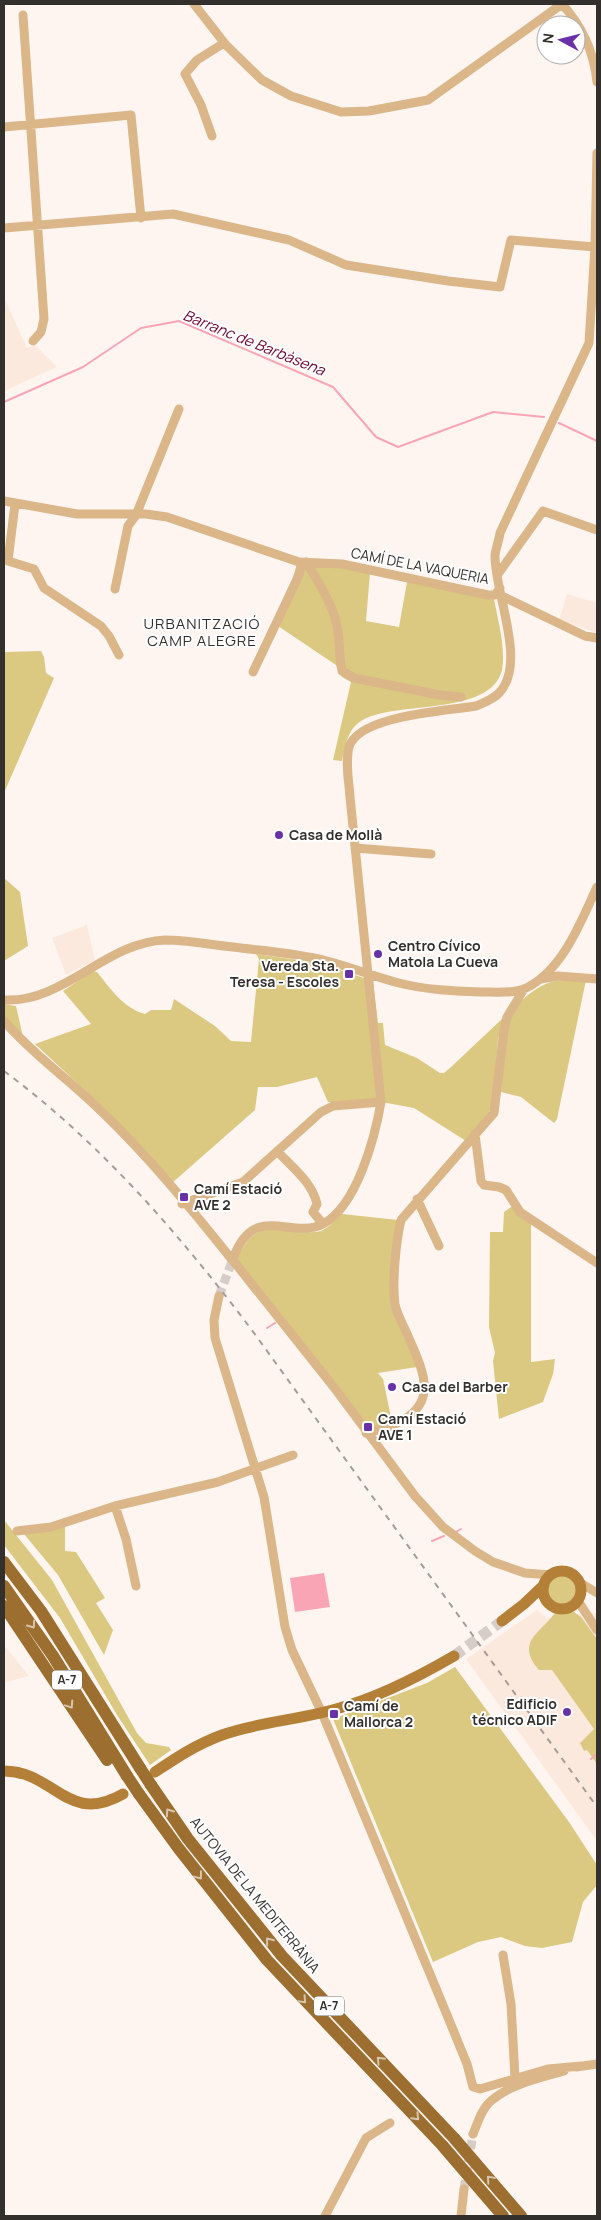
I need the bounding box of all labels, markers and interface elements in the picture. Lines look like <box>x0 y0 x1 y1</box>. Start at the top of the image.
north arrow <box>536 15 586 65</box>
text: N <box>538 32 558 45</box>
water label: Barranc de Barbàsena <box>180 305 329 381</box>
street label: CAMÍ DE LA VAQUERIA <box>349 543 491 588</box>
district label: URBANITZACIÓ CAMP ALEGRE <box>144 613 260 651</box>
place label: Casa de Mollà <box>289 825 382 844</box>
marker: Casa de Mollà <box>273 829 285 841</box>
place label: Centro Cívico Matola La Cueva <box>388 936 498 971</box>
marker: Centro Cívico Matola La Cueva <box>372 948 384 960</box>
place label: Vereda Sta. Teresa - Escoles <box>230 956 339 991</box>
marker: Vereda Sta. Teresa - Escoles <box>343 968 355 980</box>
place label: Camí Estació AVE 2 <box>194 1179 282 1214</box>
marker: Camí Estació AVE 2 <box>178 1191 190 1203</box>
place label: Casa del Barber <box>402 1377 508 1396</box>
marker: Casa del Barber <box>386 1381 398 1393</box>
place label: Camí Estació AVE 1 <box>378 1409 466 1444</box>
marker: Camí Estació AVE 1 <box>362 1421 374 1433</box>
one-way arrow <box>26 1619 35 1629</box>
road number: A-7 <box>52 1670 82 1690</box>
place label: Edificio técnico ADIF <box>472 1694 558 1729</box>
place label: Camí de Mallorca 2 <box>344 1696 413 1731</box>
one-way arrow <box>64 1699 73 1708</box>
marker: Edificio técnico ADIF <box>561 1706 573 1718</box>
marker: Camí de Mallorca 2 <box>328 1708 340 1720</box>
one-way arrow <box>166 1809 175 1818</box>
street label: AUTOVIA DE LA MEDITERRÀNIA <box>186 1813 324 1977</box>
one-way arrow <box>193 1870 202 1880</box>
one-way arrow <box>266 1937 275 1946</box>
one-way arrow <box>297 1995 306 2004</box>
road number: A-7 <box>314 1996 344 2015</box>
one-way arrow <box>377 2056 386 2065</box>
one-way arrow <box>410 2112 419 2121</box>
one-way arrow <box>486 2176 495 2185</box>

